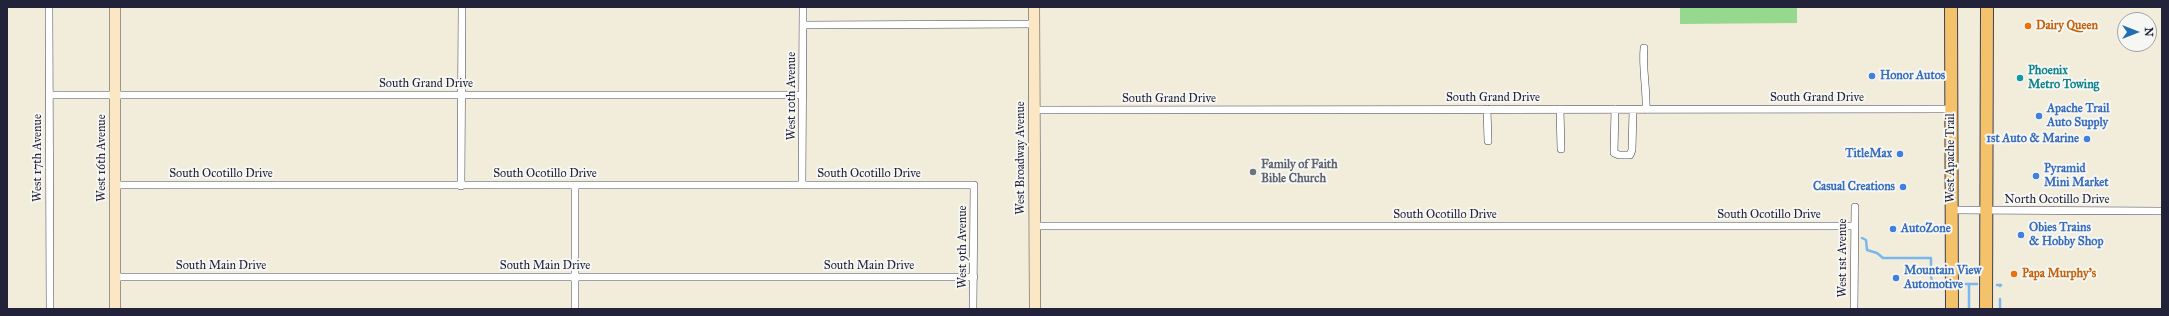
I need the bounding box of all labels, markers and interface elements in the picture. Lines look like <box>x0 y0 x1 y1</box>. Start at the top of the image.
north arrow <box>2117 12 2157 52</box>
place label: Dairy Queen <box>2036 19 2098 33</box>
marker: Dairy Queen <box>2023 21 2033 31</box>
text: N <box>2142 27 2155 37</box>
street label: West 10th Avenue <box>785 52 799 140</box>
place label: Phoenix Metro Towing <box>2028 64 2099 92</box>
place label: Honor Autos <box>1880 69 1945 83</box>
marker: Honor Autos <box>1867 71 1877 81</box>
marker: Phoenix Metro Towing <box>2015 73 2025 83</box>
street label: South Grand Drive <box>379 77 473 91</box>
street label: South Grand Drive <box>1446 91 1540 105</box>
street label: South Grand Drive <box>1770 91 1864 105</box>
street label: South Grand Drive <box>1122 92 1216 106</box>
street label: West Broadway Avenue <box>1014 101 1028 215</box>
place label: Apache Trail Auto Supply <box>2047 102 2109 130</box>
marker: Apache Trail Auto Supply <box>2034 111 2044 121</box>
street label: West Apache Trail <box>1944 113 1958 203</box>
street label: West 17th Avenue <box>31 114 45 202</box>
street label: West 16th Avenue <box>95 114 109 202</box>
place label: 1st Auto & Marine <box>1986 132 2079 146</box>
marker: 1st Auto & Marine <box>2082 134 2092 144</box>
place label: TitleMax <box>1845 147 1892 161</box>
marker: TitleMax <box>1895 149 1905 159</box>
place label: Family of Faith Bible Church <box>1261 158 1338 186</box>
place label: Pyramid Mini Market <box>2044 162 2109 190</box>
street label: South Ocotillo Drive <box>169 167 273 181</box>
street label: South Ocotillo Drive <box>493 167 597 181</box>
street label: South Ocotillo Drive <box>817 167 921 181</box>
marker: Family of Faith Bible Church <box>1248 167 1258 177</box>
marker: Pyramid Mini Market <box>2031 171 2041 181</box>
place label: Casual Creations <box>1813 180 1895 194</box>
marker: Casual Creations <box>1898 182 1908 192</box>
street label: North Ocotillo Drive <box>2005 193 2109 207</box>
street label: West 9th Avenue <box>956 205 970 289</box>
street label: South Ocotillo Drive <box>1393 208 1497 222</box>
street label: South Ocotillo Drive <box>1717 208 1821 222</box>
street label: West 1st Avenue <box>1836 218 1850 298</box>
place label: Obies Trains & Hobby Shop <box>2029 221 2103 249</box>
place label: AutoZone <box>1901 222 1951 236</box>
marker: AutoZone <box>1888 224 1898 234</box>
marker: Obies Trains & Hobby Shop <box>2016 230 2026 240</box>
street label: South Main Drive <box>176 259 266 273</box>
street label: South Main Drive <box>500 259 590 273</box>
street label: South Main Drive <box>824 259 914 273</box>
place label: Mountain View Automotive <box>1904 264 1981 292</box>
place label: Papa Murphy's <box>2022 267 2096 281</box>
marker: Papa Murphy's <box>2009 269 2019 279</box>
marker: Mountain View Automotive <box>1891 273 1901 283</box>

